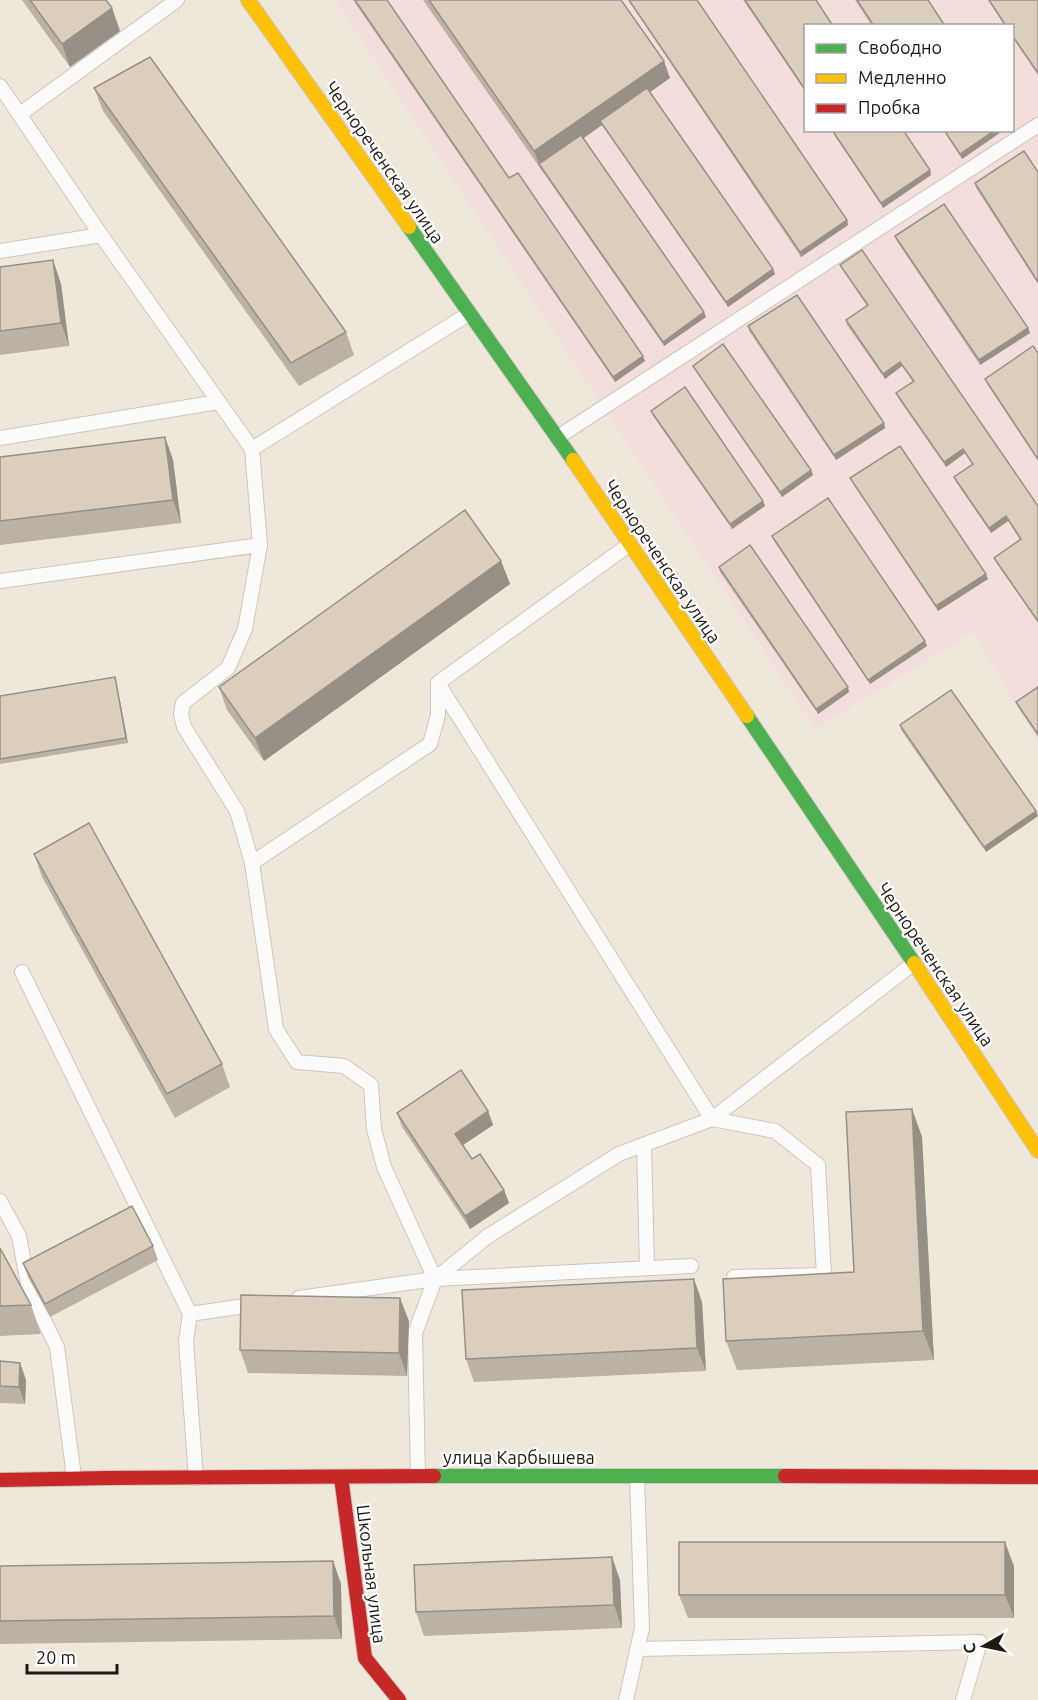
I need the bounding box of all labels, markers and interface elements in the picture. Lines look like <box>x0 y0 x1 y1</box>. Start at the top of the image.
legend <box>804 24 1014 132</box>
text: Свободно <box>858 37 942 57</box>
text: Медленно <box>858 67 947 87</box>
street label: Чернореченская улица <box>321 77 449 247</box>
text: Пробка <box>858 97 921 117</box>
street label: Чернореченская улица <box>601 475 725 647</box>
street label: Чернореченская улица <box>874 878 998 1050</box>
street label: улица Карбышева <box>443 1447 595 1467</box>
street label: Школьная улица <box>354 1503 390 1645</box>
north arrow <box>954 1616 1014 1676</box>
scale bar <box>27 1637 117 1675</box>
text: С <box>959 1642 979 1655</box>
text: 20 m <box>36 1647 76 1667</box>

